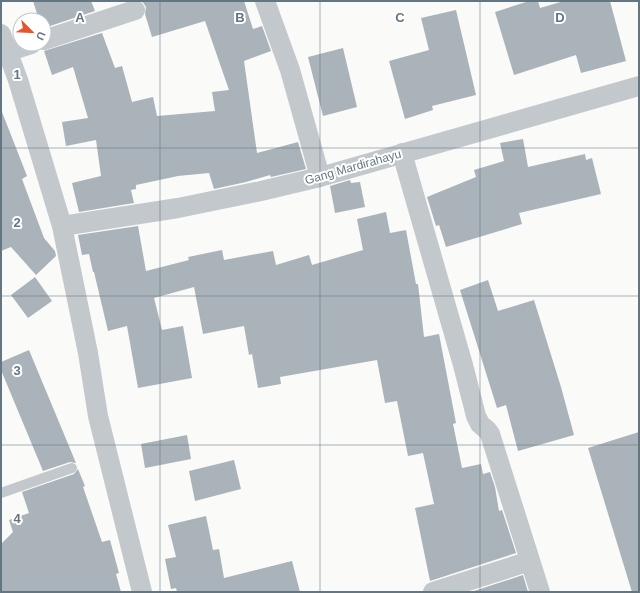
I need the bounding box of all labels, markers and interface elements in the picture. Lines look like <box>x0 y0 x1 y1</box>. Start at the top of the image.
text: A <box>75 10 85 25</box>
text: B <box>235 10 245 25</box>
text: C <box>395 10 405 25</box>
text: D <box>555 10 565 25</box>
north arrow <box>12 12 52 52</box>
text: U <box>34 30 48 42</box>
text: 1 <box>13 67 21 82</box>
street label: Gang Mardirahayu <box>303 147 403 187</box>
text: 2 <box>13 215 21 230</box>
text: 3 <box>13 363 21 378</box>
text: 4 <box>13 511 21 526</box>

